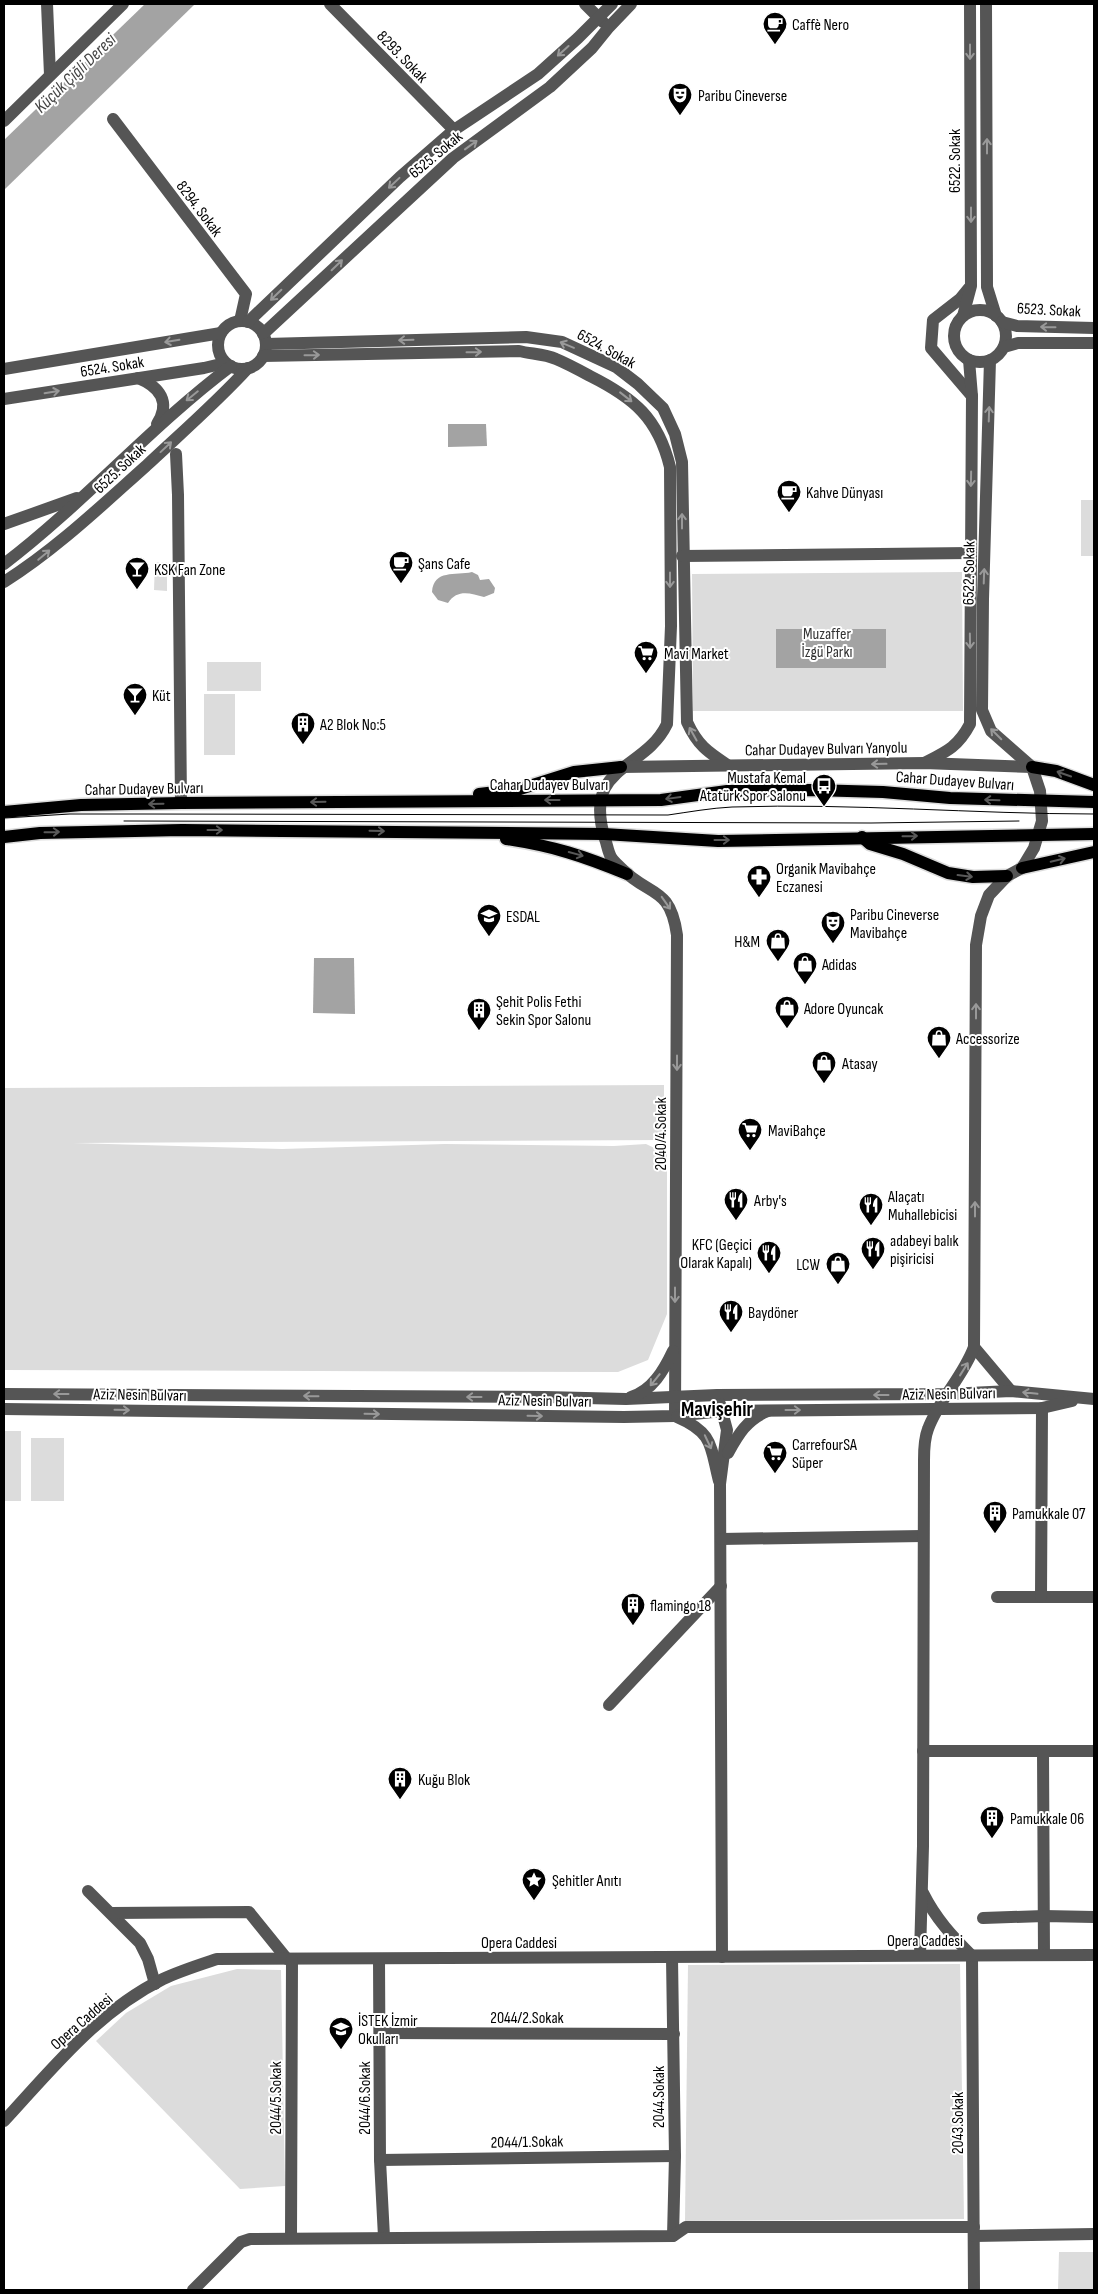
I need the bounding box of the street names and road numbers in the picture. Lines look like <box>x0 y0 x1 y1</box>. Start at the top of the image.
street label: 8293. Sokak <box>372 27 431 87</box>
street label: 6525. Sokak <box>405 127 467 183</box>
street label: 6522. Sokak <box>946 129 965 193</box>
street label: 8294. Sokak <box>172 177 226 241</box>
street label: 6523. Sokak <box>1016 299 1081 322</box>
street label: 6524. Sokak <box>574 325 639 373</box>
street label: 6524. Sokak <box>79 353 145 382</box>
street label: 6525. Sokak <box>90 440 150 498</box>
street label: 6522. Sokak <box>959 541 980 605</box>
street label: Cahar Dudayev Bulvarı Yanyolu <box>745 739 907 760</box>
street label: Cahar Dudayev Bulvarı <box>895 768 1015 795</box>
street label: Cahar Dudayev Bulvarı <box>490 776 608 795</box>
street label: Cahar Dudayev Bulvarı <box>85 779 204 800</box>
street label: 2040/4.Sokak <box>652 1097 671 1171</box>
street label: Aziz Nesin Bulvarı <box>901 1384 996 1405</box>
street label: Aziz Nesin Bulvarı <box>92 1385 187 1406</box>
street label: Aziz Nesin Bulvarı <box>497 1391 592 1412</box>
street label: Opera Caddesi <box>887 1932 963 1951</box>
street label: Opera Caddesi <box>481 1934 557 1953</box>
street label: Opera Caddesi <box>47 1990 117 2054</box>
street label: 2044/2.Sokak <box>490 2009 564 2028</box>
street label: 2044/5.Sokak <box>267 2061 286 2135</box>
street label: 2044/6.Sokak <box>356 2061 375 2135</box>
street label: 2044.Sokak <box>650 2066 669 2128</box>
street label: 2043.Sokak <box>949 2092 968 2154</box>
street label: 2044/1.Sokak <box>490 2132 564 2153</box>

